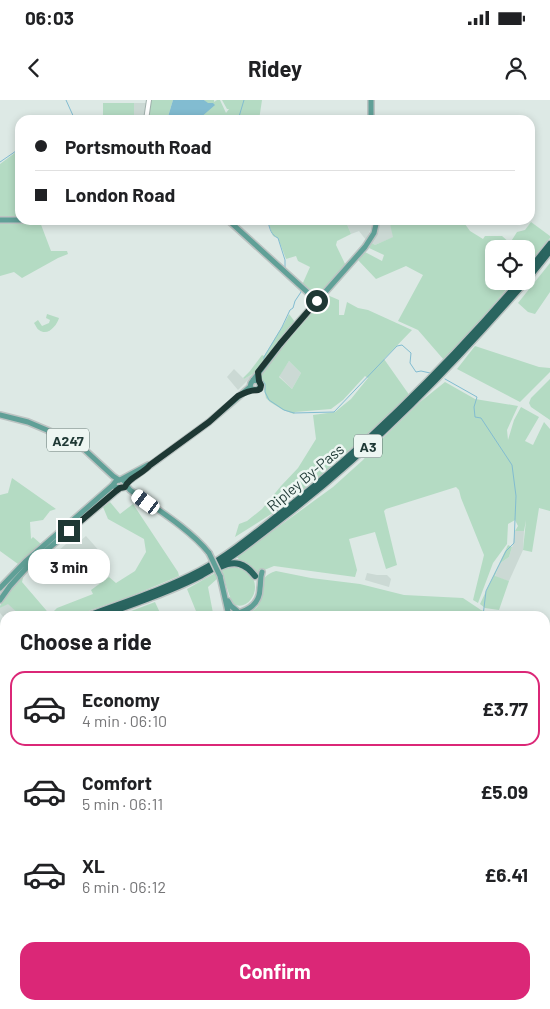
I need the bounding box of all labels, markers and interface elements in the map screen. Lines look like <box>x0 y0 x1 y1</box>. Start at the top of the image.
text: 06:03 <box>25 6 74 29</box>
icon: back <box>20 54 48 82</box>
icon: person <box>502 54 530 82</box>
text: Ridey <box>248 55 302 81</box>
text: Portsmouth Road <box>65 135 212 158</box>
text: London Road <box>65 183 175 206</box>
map controls <box>485 240 535 290</box>
button: locate <box>485 240 535 290</box>
route start <box>306 290 328 312</box>
road number: A247 <box>47 428 89 452</box>
road number: A3 <box>354 434 382 458</box>
street label: Ripley By-Pass <box>263 440 347 514</box>
car <box>129 487 162 517</box>
route end <box>58 520 80 542</box>
callout: 3 min <box>28 548 110 584</box>
text: 3 min <box>50 557 88 576</box>
text: Choose a ride <box>20 628 152 654</box>
icon: car <box>22 686 67 731</box>
text: Economy <box>82 688 160 711</box>
text: £3.77 <box>482 697 528 720</box>
text: 4 min · 06:10 <box>82 711 167 730</box>
icon: car <box>22 769 67 814</box>
text: Comfort <box>82 771 152 794</box>
text: £5.09 <box>481 780 528 803</box>
text: 5 min · 06:11 <box>82 794 163 813</box>
icon: car <box>22 852 67 897</box>
text: XL <box>82 854 105 877</box>
text: £6.41 <box>485 863 528 886</box>
text: 6 min · 06:12 <box>82 877 166 896</box>
button: Confirm <box>20 942 530 1000</box>

